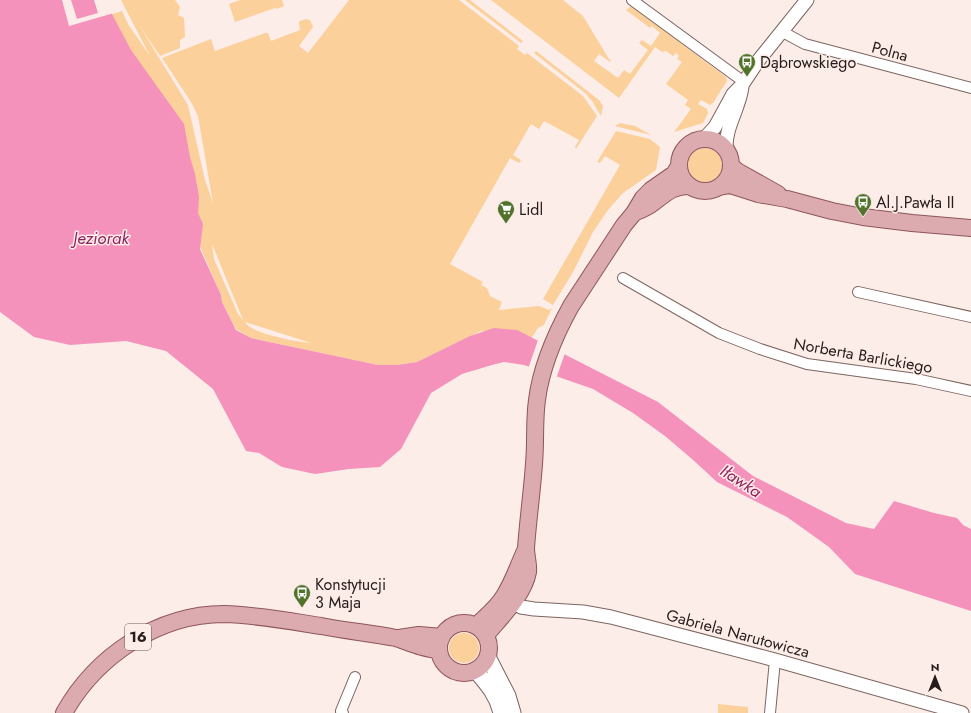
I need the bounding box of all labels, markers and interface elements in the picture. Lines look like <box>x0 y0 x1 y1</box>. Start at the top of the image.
street label: Polna <box>869 36 911 67</box>
place label: Dąbrowskiego <box>760 51 856 74</box>
bus stop icon: Dąbrowskiego <box>737 52 757 77</box>
place label: Al.J.Pawła II <box>876 191 954 214</box>
bus stop icon: Al.J.Pawła II <box>853 192 873 217</box>
place label: Lidl <box>519 198 543 221</box>
supermarket icon: Lidl <box>496 199 516 224</box>
water label: Jeziorak <box>70 226 129 250</box>
street label: Norberta Barlickiego <box>792 332 934 379</box>
water label: Iławka <box>716 459 767 504</box>
place label: Konstytucji 3 Maja <box>315 573 386 614</box>
bus stop icon: Konstytucji 3 Maja <box>292 583 312 608</box>
street label: Gabriela Narutowicza <box>664 603 812 664</box>
road number: 16 <box>125 624 151 650</box>
north arrow <box>915 657 955 697</box>
text: N <box>931 659 939 675</box>

